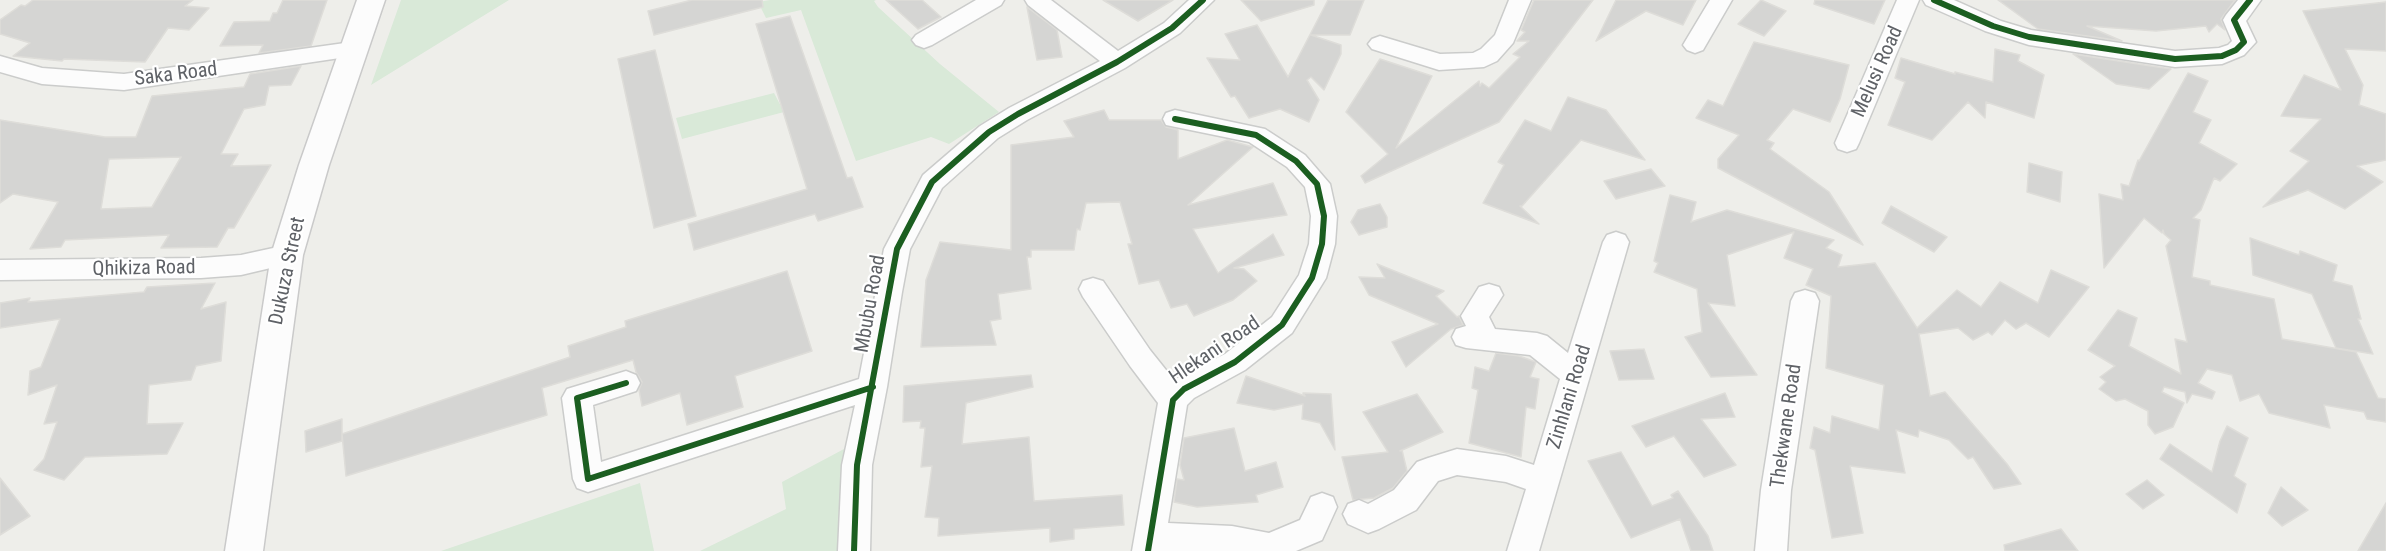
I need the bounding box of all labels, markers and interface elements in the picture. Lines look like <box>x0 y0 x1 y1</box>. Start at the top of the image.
street label: Melusi Road <box>1847 23 1909 121</box>
street label: Saka Road <box>133 58 219 92</box>
street label: Dukuza Street <box>265 215 311 327</box>
street label: Mbubu Road <box>851 253 891 355</box>
street label: Qhikiza Road <box>92 256 196 282</box>
street label: Hlekani Road <box>1165 312 1265 390</box>
street label: Zinhlani Road <box>1543 342 1597 452</box>
street label: Thekwane Road <box>1766 363 1808 489</box>

